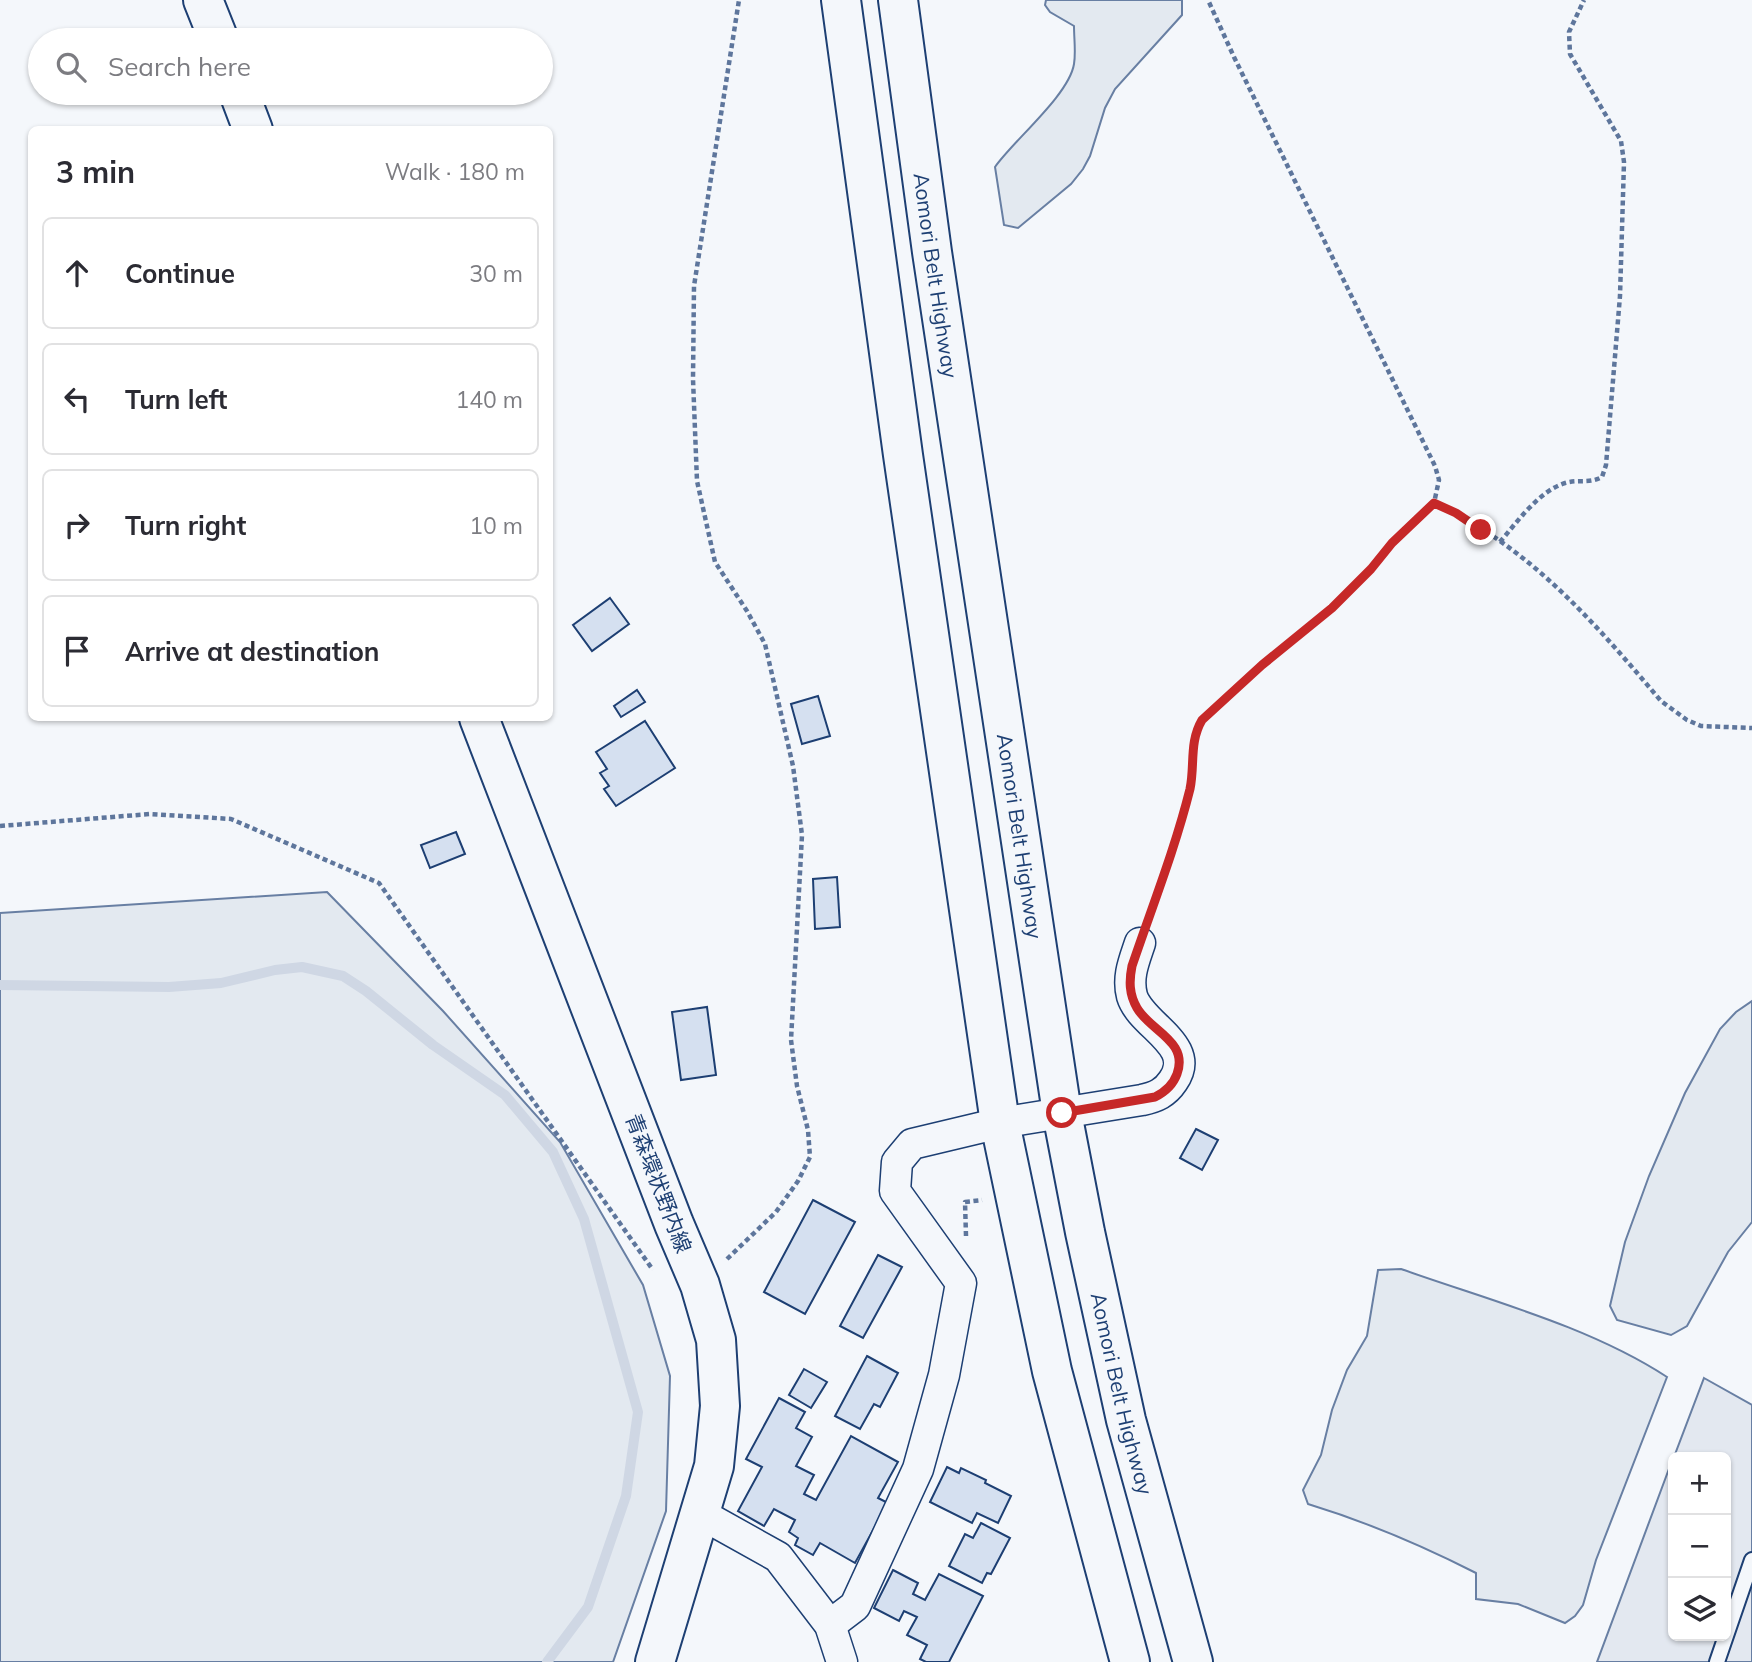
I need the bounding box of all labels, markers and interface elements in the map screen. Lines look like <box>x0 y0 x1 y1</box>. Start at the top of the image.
search box <box>28 28 553 105</box>
icon: search <box>52 48 90 86</box>
text: Search here <box>108 50 251 83</box>
text: 3 min <box>56 153 135 191</box>
text: Walk · 180 m <box>385 157 525 186</box>
street label: Aomori Belt Highway <box>908 171 964 380</box>
icon: ahead <box>58 254 96 292</box>
text: Continue <box>125 257 235 290</box>
text: 30 m <box>469 259 523 288</box>
icon: left <box>58 380 96 418</box>
text: Turn left <box>125 383 227 416</box>
text: 140 m <box>455 385 523 414</box>
icon: right <box>58 506 96 544</box>
text: Turn right <box>125 509 246 542</box>
text: 10 m <box>469 511 523 540</box>
route end <box>1465 514 1496 545</box>
icon: arrive <box>58 632 96 670</box>
text: Arrive at destination <box>125 635 380 668</box>
street label: Aomori Belt Highway <box>992 732 1049 940</box>
route start <box>1046 1097 1077 1128</box>
street label: 青森環状野内線 <box>621 1110 697 1256</box>
street label: Aomori Belt Highway <box>1086 1290 1159 1498</box>
map controls <box>1668 1452 1731 1641</box>
button: + <box>1668 1452 1731 1515</box>
button: − <box>1668 1515 1731 1578</box>
button: layers <box>1668 1578 1731 1641</box>

